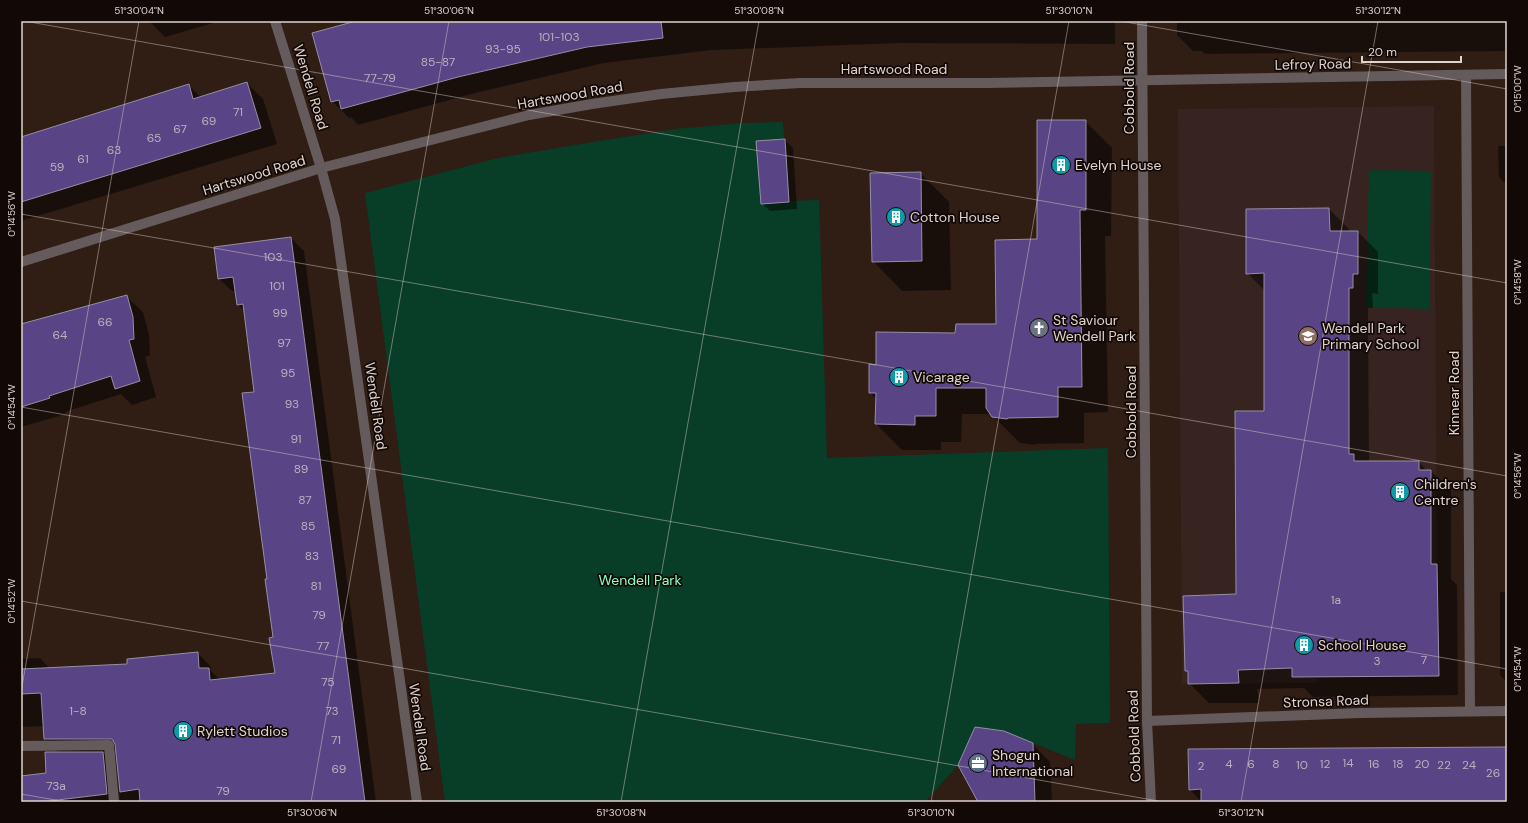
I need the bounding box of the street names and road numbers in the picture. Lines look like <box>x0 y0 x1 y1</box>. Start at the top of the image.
street label: Wendell Road <box>290 42 332 132</box>
street label: Cobbold Road <box>1120 42 1138 134</box>
street label: Lefroy Road <box>1275 54 1351 74</box>
street label: Hartswood Road <box>841 60 947 78</box>
street label: Hartswood Road <box>516 77 624 113</box>
street label: Hartswood Road <box>200 151 308 199</box>
street label: Kinnear Road <box>1445 351 1463 435</box>
street label: Wendell Road <box>361 361 391 451</box>
street label: Cobbold Road <box>1122 366 1140 458</box>
street label: Wendell Road <box>405 682 435 772</box>
street label: Cobbold Road <box>1123 690 1145 782</box>
street label: Stronsa Road <box>1283 691 1369 711</box>

